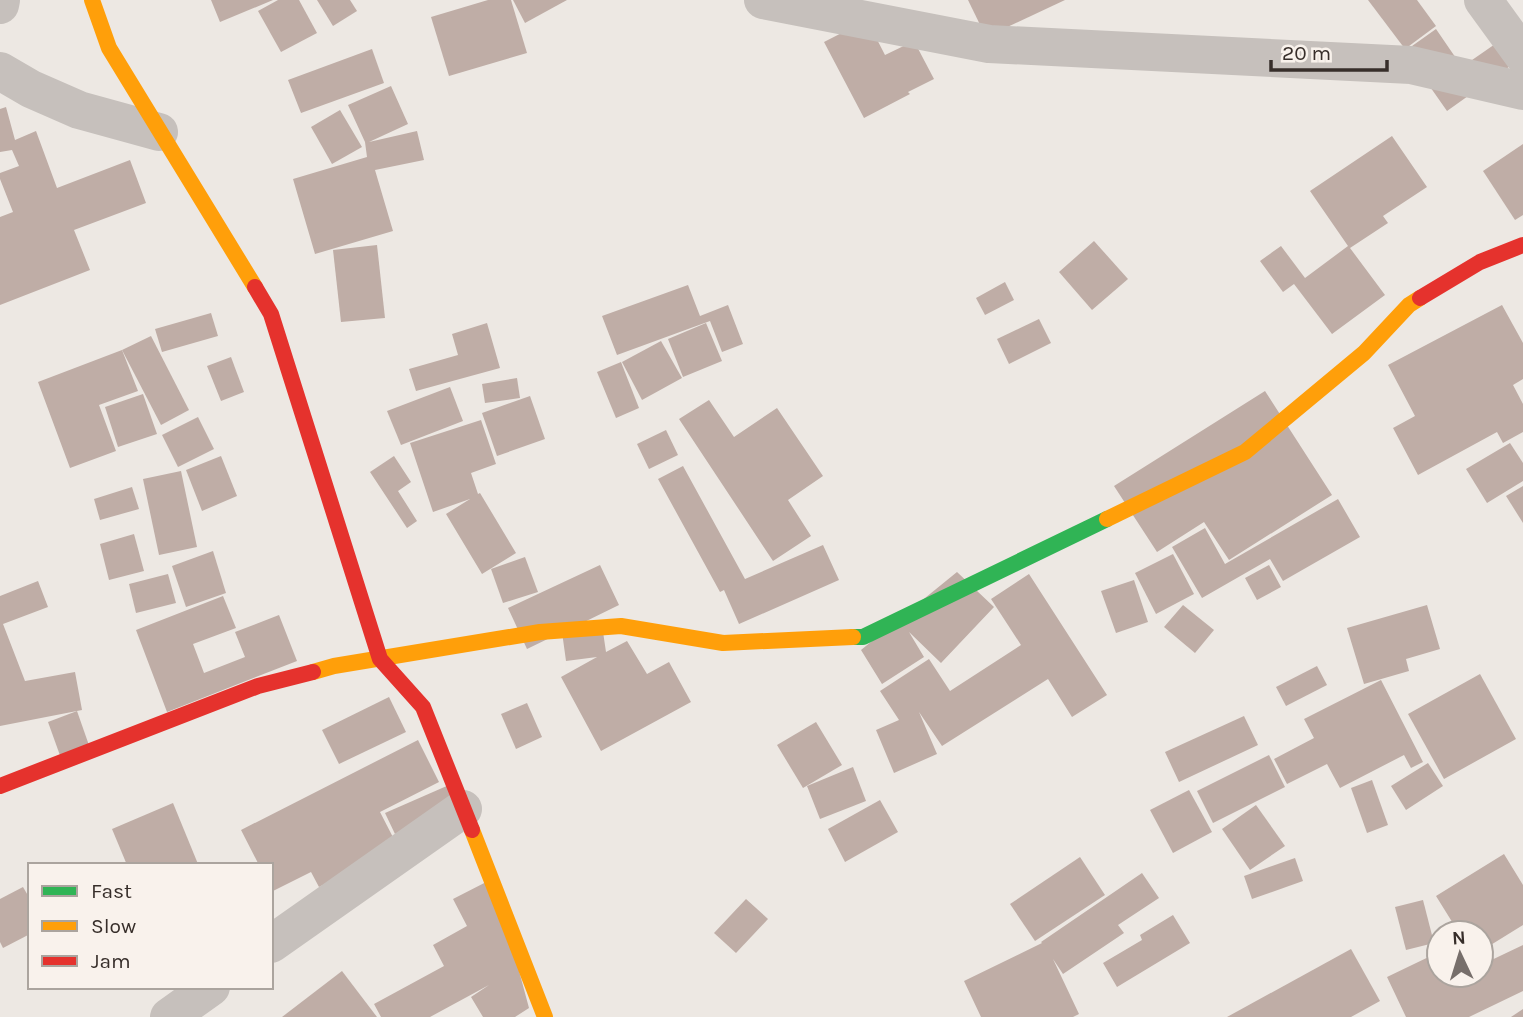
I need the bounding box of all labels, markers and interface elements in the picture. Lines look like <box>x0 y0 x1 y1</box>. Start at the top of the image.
scale bar <box>1271 28 1386 72</box>
text: 20 m <box>1282 41 1331 65</box>
legend <box>28 863 273 989</box>
text: Fast <box>91 879 132 903</box>
text: Slow <box>91 914 136 938</box>
north arrow <box>1425 919 1495 989</box>
text: N <box>1451 927 1466 949</box>
text: Jam <box>91 949 131 973</box>

